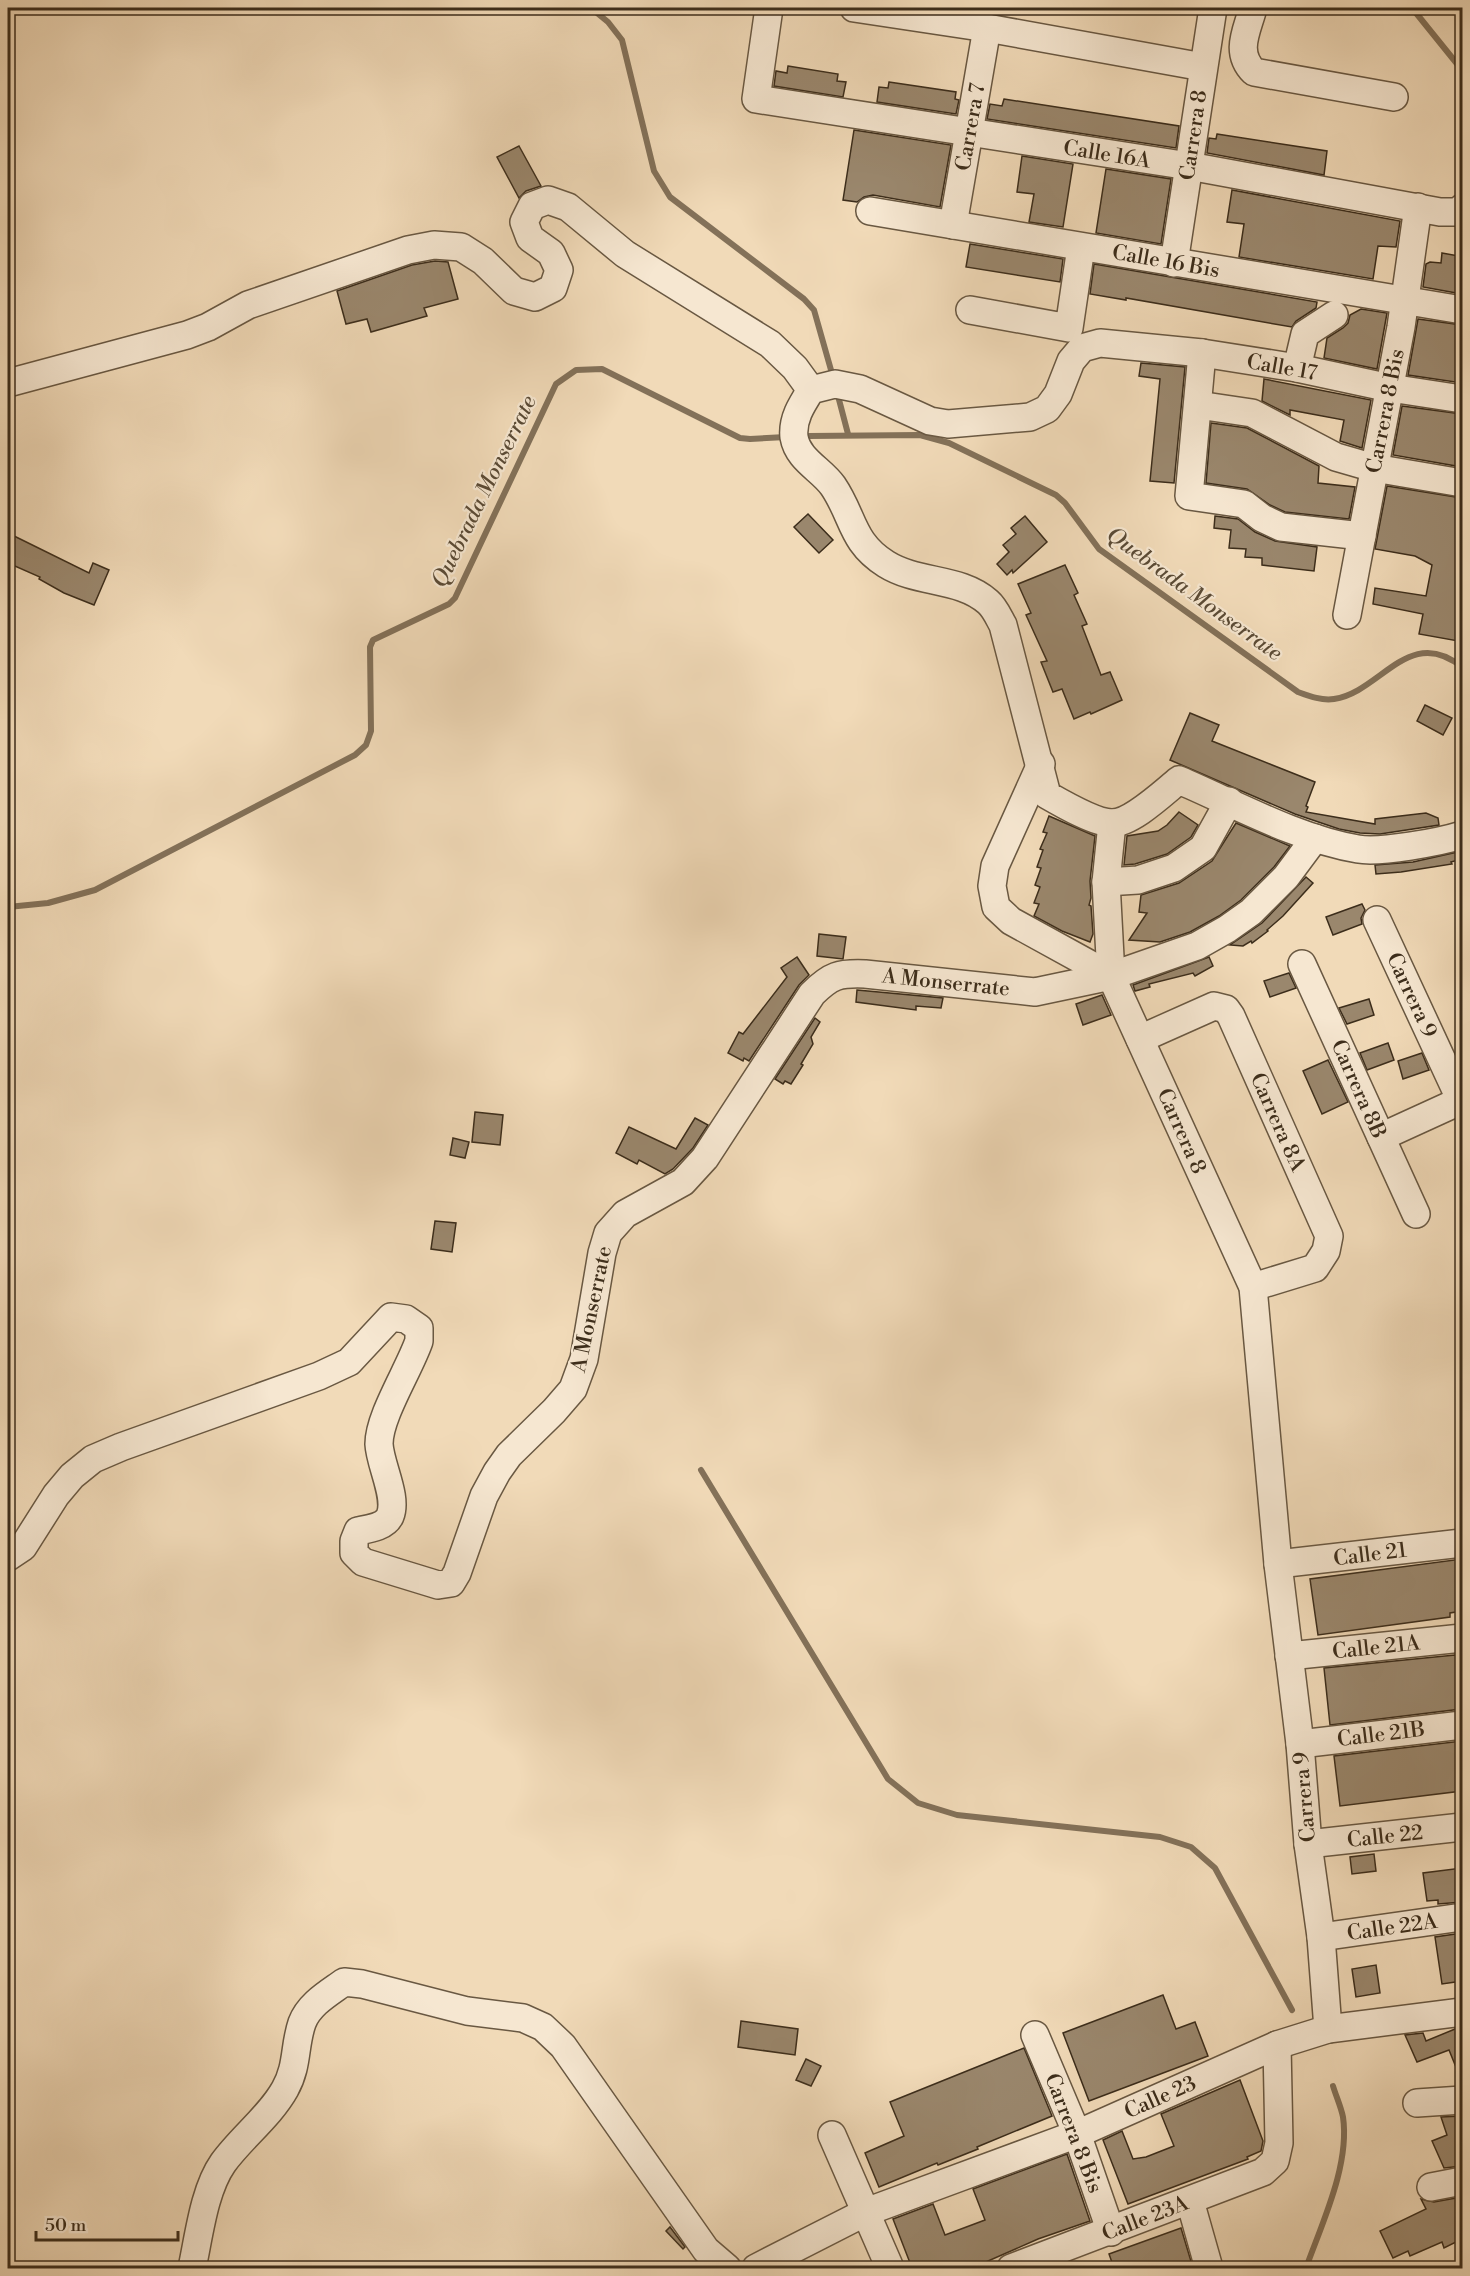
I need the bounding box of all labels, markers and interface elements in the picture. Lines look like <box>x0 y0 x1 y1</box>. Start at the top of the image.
street label: Carrera 7 <box>950 81 992 173</box>
street label: Carrera 8 <box>1175 88 1213 182</box>
street label: Calle 16A <box>1061 135 1153 175</box>
street label: Calle 16 Bis <box>1110 240 1222 284</box>
street label: Carrera 8 Bis <box>1361 347 1411 476</box>
street label: Calle 17 <box>1245 349 1319 387</box>
water label: Quebrada Monserrate <box>426 391 543 592</box>
water label: Quebrada Monserrate <box>1101 521 1287 667</box>
street label: Carrera 9 <box>1380 949 1442 1042</box>
street label: A Monserrate <box>880 963 1011 1003</box>
street label: Carrera 8B <box>1325 1036 1391 1143</box>
street label: Carrera 8A <box>1244 1069 1311 1176</box>
street label: Carrera 8 <box>1151 1085 1211 1178</box>
street label: A Monserrate <box>566 1244 618 1376</box>
street label: Calle 21 <box>1332 1538 1408 1572</box>
street label: Calle 21A <box>1331 1630 1422 1666</box>
street label: Calle 21B <box>1336 1717 1427 1753</box>
street label: Carrera 9 <box>1288 1751 1322 1843</box>
street label: Calle 22 <box>1346 1820 1424 1854</box>
street label: Calle 22A <box>1345 1909 1439 1947</box>
street label: Carrera 8 Bis <box>1038 2070 1108 2197</box>
street label: Calle 23 <box>1120 2071 1200 2125</box>
street label: Calle 23A <box>1099 2190 1193 2247</box>
scale bar <box>36 2204 178 2242</box>
text: 50 m <box>45 2214 87 2237</box>

